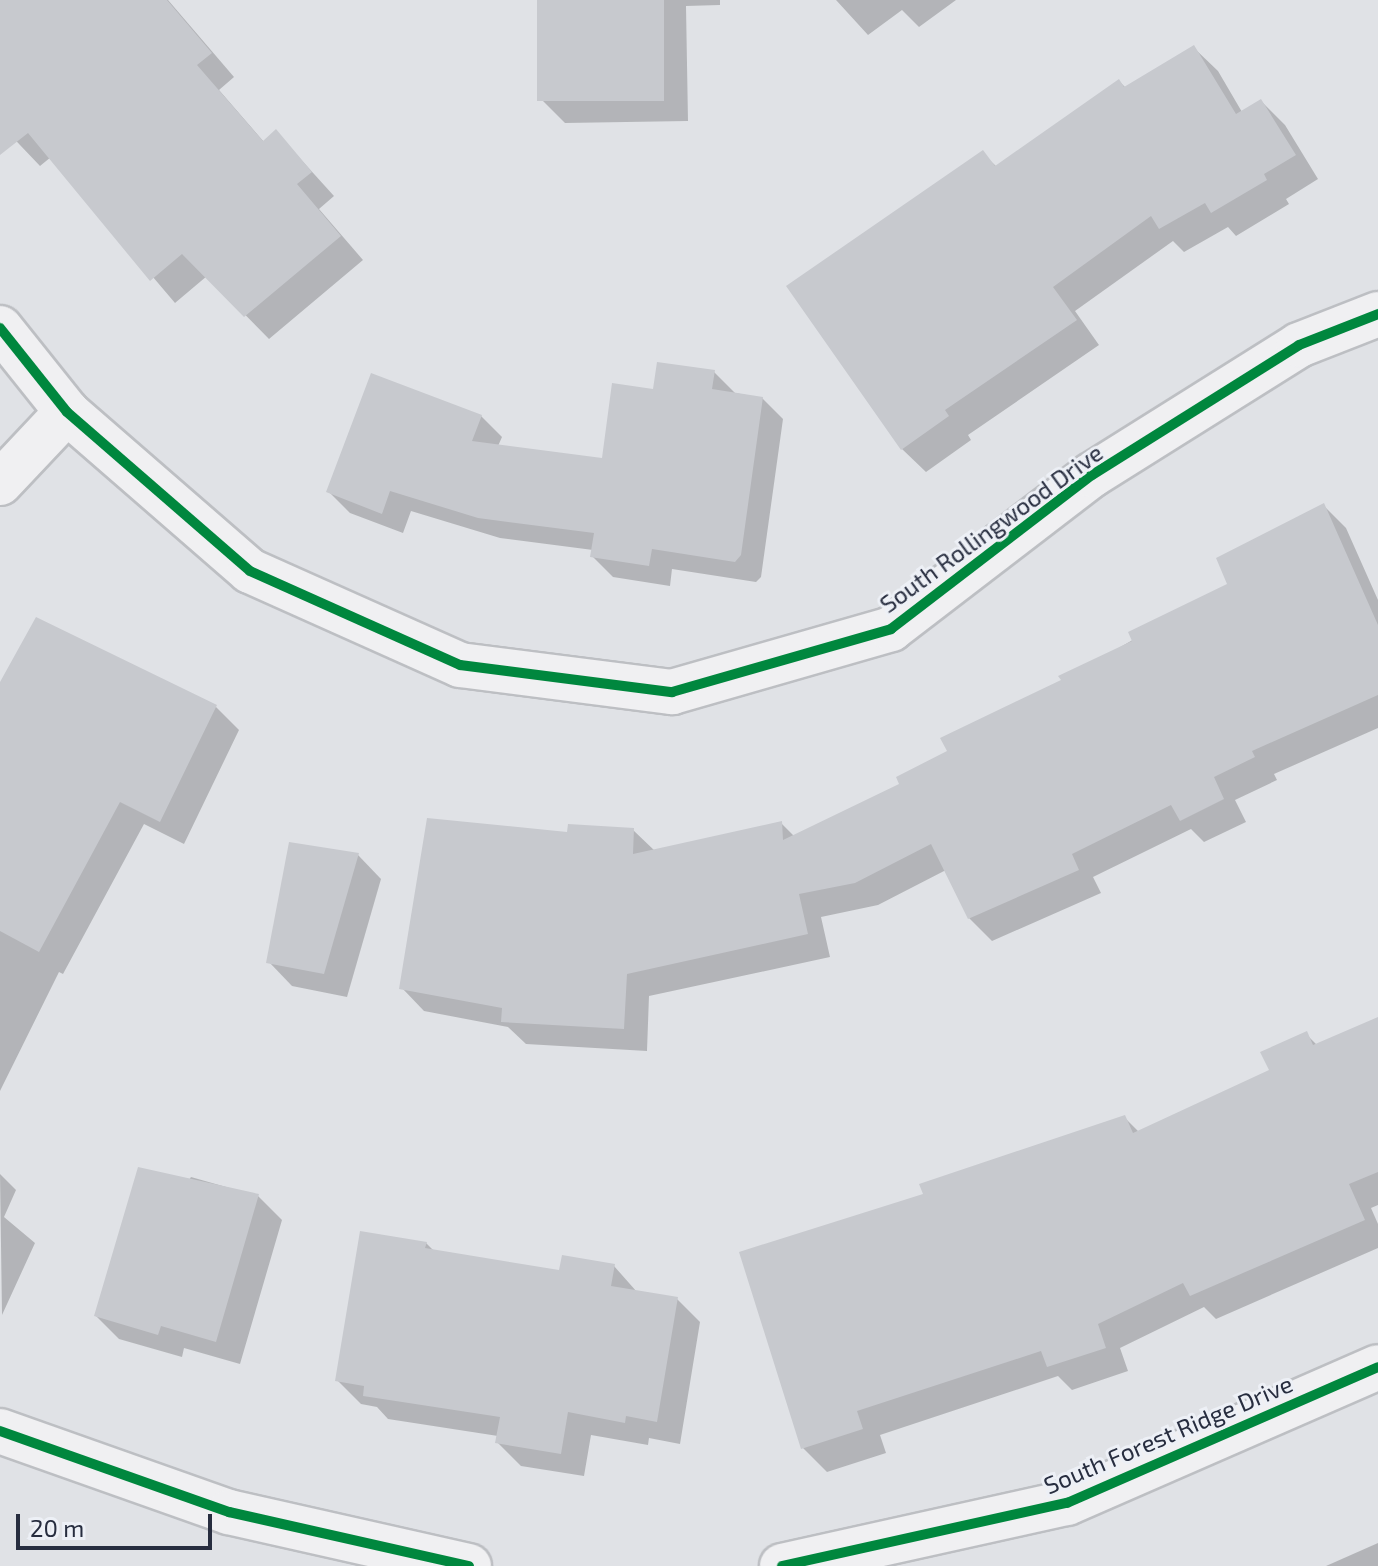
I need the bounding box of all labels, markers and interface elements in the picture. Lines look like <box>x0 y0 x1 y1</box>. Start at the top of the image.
street label: South Rollingwood Drive <box>874 438 1108 618</box>
street label: South Forest Ridge Drive <box>1039 1369 1297 1499</box>
scale bar <box>20 1498 216 1548</box>
text: 20 m <box>30 1513 84 1542</box>

